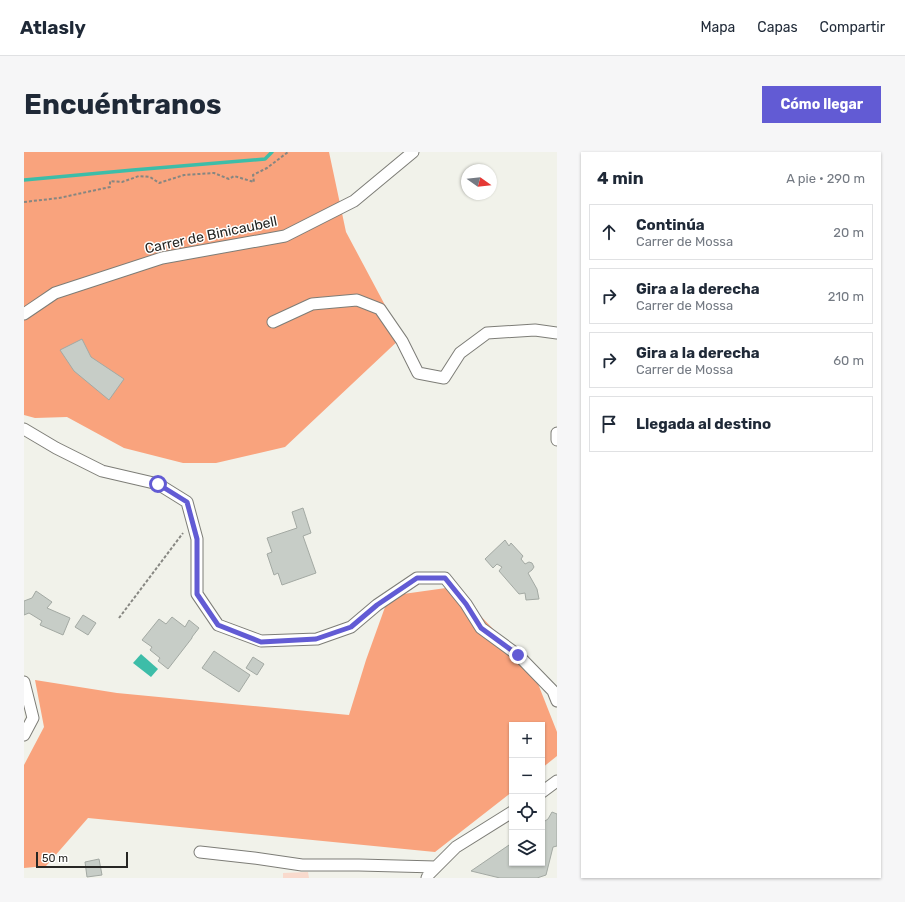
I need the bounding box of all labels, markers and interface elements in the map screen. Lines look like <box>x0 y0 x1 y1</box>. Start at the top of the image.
text: Atlasly <box>20 16 86 39</box>
text: Mapa <box>700 19 735 36</box>
text: Capas <box>757 19 798 36</box>
text: Compartir <box>820 19 885 36</box>
button: Cómo llegar <box>762 86 881 123</box>
text: Encuéntranos <box>24 88 222 121</box>
north arrow <box>461 164 497 200</box>
text: 4 min <box>597 168 644 188</box>
text: A pie · 290 m <box>786 171 865 186</box>
street label: Carrer de Binicaubell <box>143 213 279 257</box>
text: Continúa <box>636 216 705 234</box>
icon: ahead <box>598 221 620 243</box>
text: 20 m <box>833 225 864 240</box>
text: Carrer de Mossa <box>636 234 733 249</box>
text: Gira a la derecha <box>636 280 760 298</box>
icon: right <box>598 285 620 307</box>
text: 210 m <box>828 289 864 304</box>
text: Carrer de Mossa <box>636 298 733 313</box>
text: Gira a la derecha <box>636 344 760 362</box>
icon: right <box>598 349 620 371</box>
text: 60 m <box>833 353 864 368</box>
text: Carrer de Mossa <box>636 362 733 377</box>
icon: arrive <box>598 413 620 435</box>
text: Llegada al destino <box>636 415 771 433</box>
route start <box>149 475 167 493</box>
route end <box>509 646 527 664</box>
map controls <box>509 722 545 866</box>
button: + <box>509 722 545 758</box>
button: − <box>509 758 545 794</box>
button: locate <box>509 794 545 830</box>
button: layers <box>509 830 545 866</box>
scale bar <box>36 850 128 869</box>
text: 50 m <box>42 852 68 865</box>

